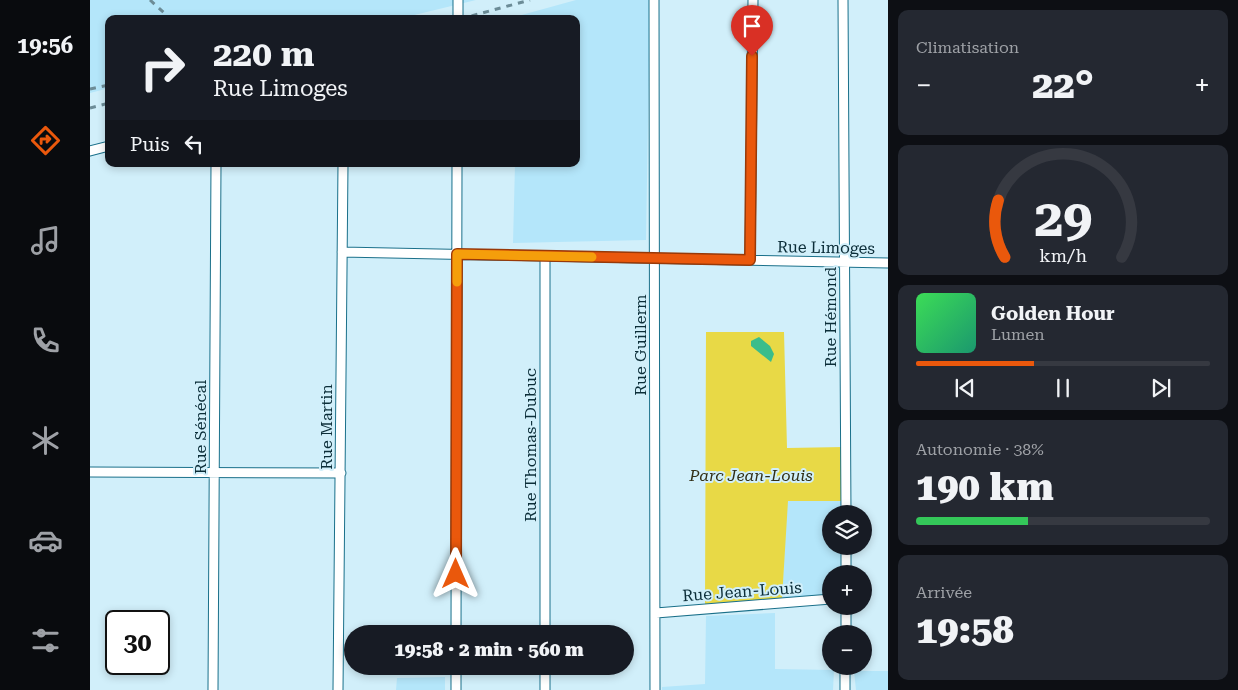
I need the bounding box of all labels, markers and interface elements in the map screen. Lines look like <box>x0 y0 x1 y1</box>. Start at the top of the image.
pin <box>731 5 773 56</box>
icon: arrive <box>738 12 766 40</box>
text: 19:56 <box>17 33 73 58</box>
text: 220 m <box>213 34 314 75</box>
icon: right <box>130 35 195 100</box>
text: Climatisation <box>916 38 1019 57</box>
text: 22° <box>1032 63 1094 107</box>
text: − <box>916 69 932 102</box>
text: + <box>1194 69 1210 102</box>
text: Rue Limoges <box>213 76 348 101</box>
icon: directions <box>28 123 63 158</box>
icon: left <box>180 130 208 158</box>
text: Puis <box>130 133 170 156</box>
text: 29 <box>1034 188 1092 249</box>
icon: music <box>28 223 63 258</box>
street label: Rue Limoges <box>777 237 876 258</box>
text: km/h <box>1039 245 1087 266</box>
street label: Rue Hémond <box>821 267 840 367</box>
street label: Rue Guillerm <box>631 294 650 396</box>
text: Golden Hour <box>991 302 1115 325</box>
icon: phone <box>28 323 63 358</box>
text: Lumen <box>991 325 1045 344</box>
street label: Rue Thomas-Dubuc <box>521 368 540 522</box>
icon: previous <box>951 374 979 402</box>
icon: pause <box>1049 374 1077 402</box>
icon: next <box>1147 374 1175 402</box>
street label: Rue Sénécal <box>191 380 210 474</box>
street label: Rue Martin <box>317 384 336 470</box>
icon: climate <box>28 423 63 458</box>
text: Autonomie · 38% <box>916 440 1044 459</box>
text: 190 km <box>916 465 1054 509</box>
park label: Parc Jean-Louis <box>688 466 813 485</box>
map controls <box>822 505 872 675</box>
button: layers <box>822 505 872 555</box>
icon: car <box>28 523 63 558</box>
position arrow <box>429 547 481 599</box>
button: + <box>822 565 872 615</box>
street label: Rue Jean-Louis <box>682 578 803 605</box>
text: Arrivée <box>916 583 972 602</box>
text: 19:58 <box>916 608 1014 652</box>
speed limit sign: 30 <box>105 610 170 675</box>
icon: filters <box>28 623 63 658</box>
button: − <box>822 625 872 675</box>
text: 19:58 · 2 min · 560 m <box>394 638 584 661</box>

